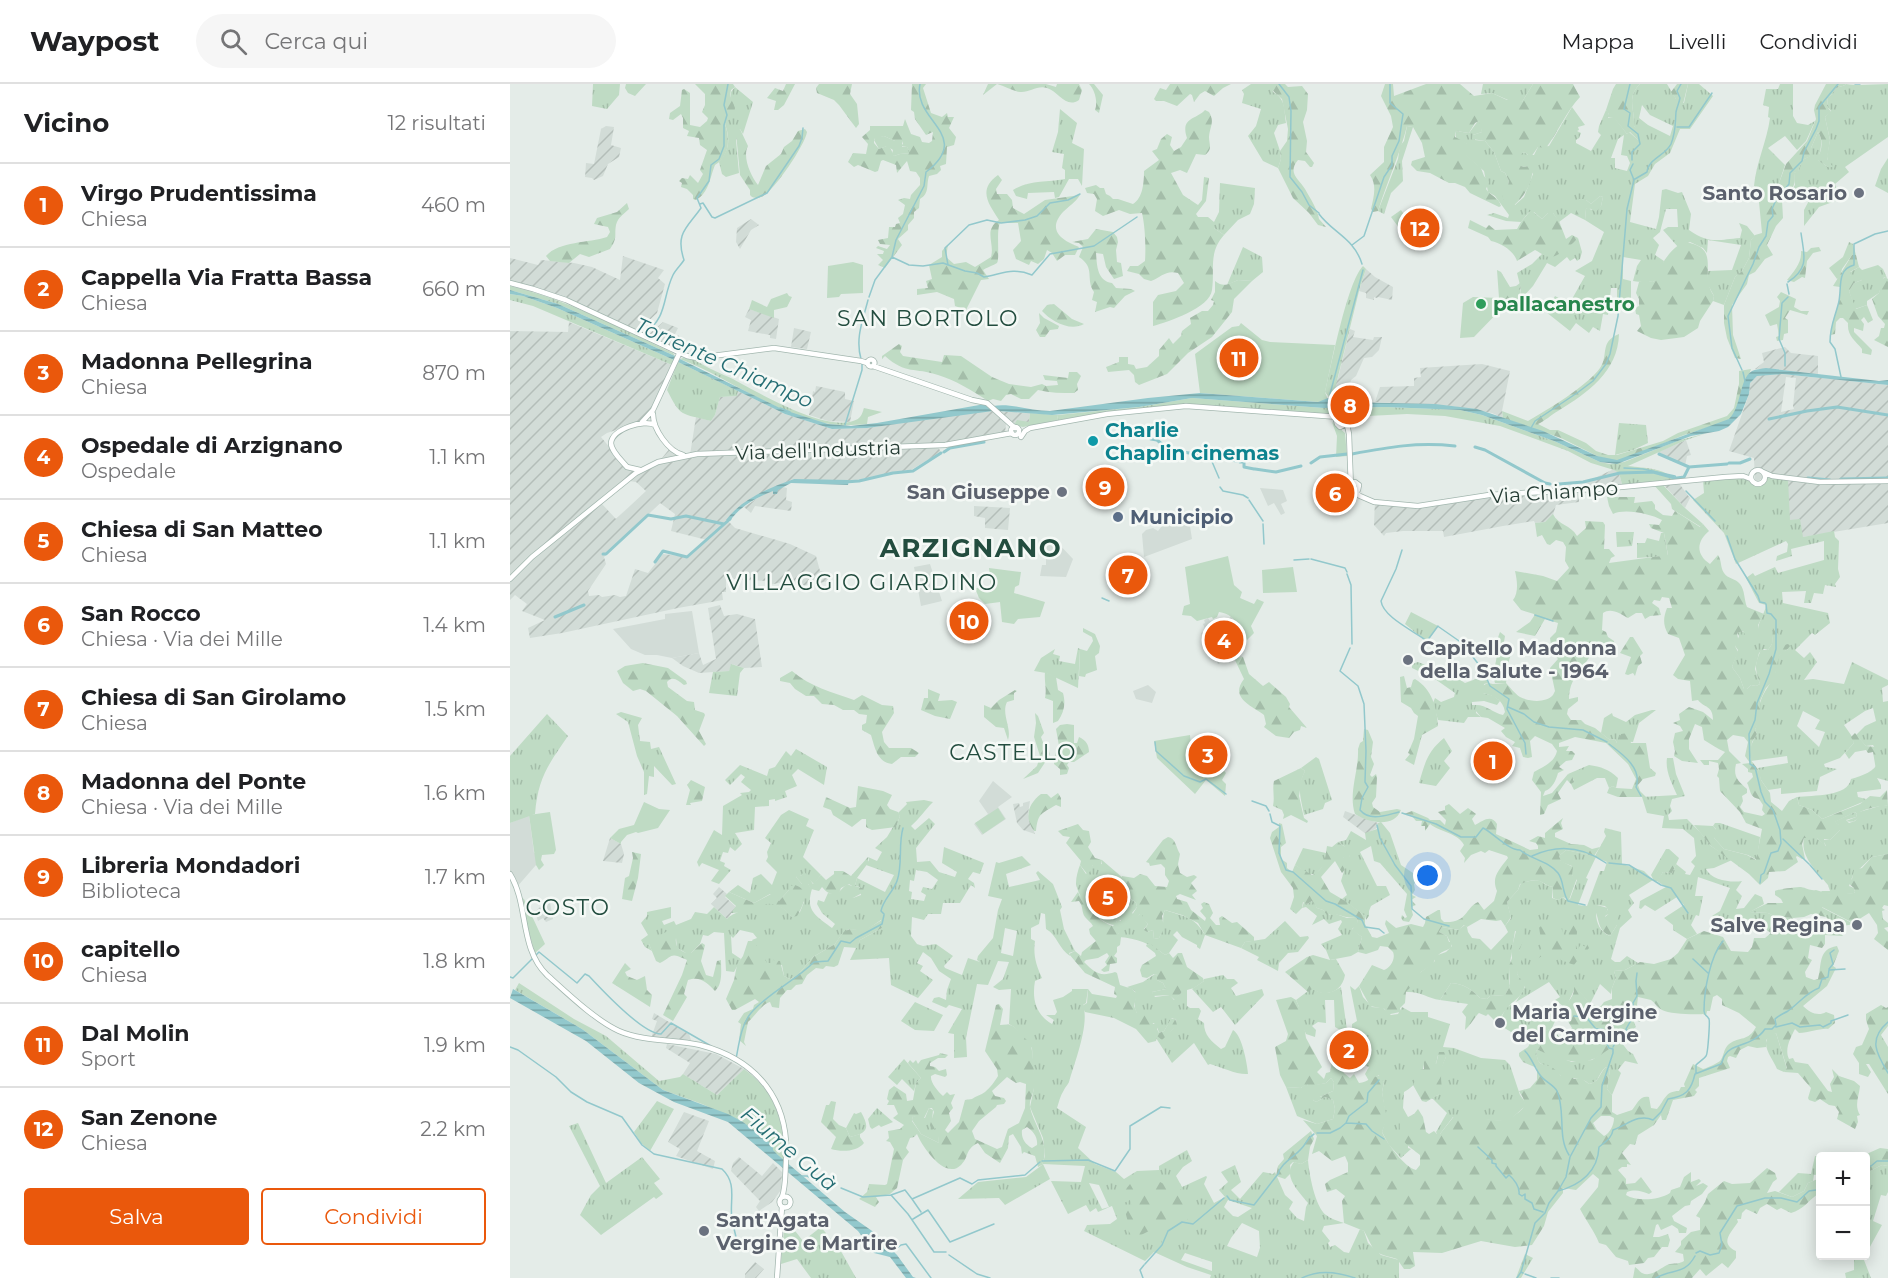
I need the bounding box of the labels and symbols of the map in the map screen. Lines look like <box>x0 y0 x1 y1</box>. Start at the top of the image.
place label: Santo Rosario <box>1703 181 1847 205</box>
marker: Santo Rosario <box>1852 186 1866 200</box>
pin: 12 <box>1400 206 1440 250</box>
place label: pallacanestro <box>1493 292 1635 316</box>
marker: pallacanestro <box>1474 297 1488 311</box>
district label: SAN BORTOLO <box>837 305 1019 332</box>
water label: Torrente Chiampo <box>631 312 817 413</box>
pin: 11 <box>1220 336 1258 380</box>
pin: 8 <box>1330 382 1370 428</box>
place label: Charlie Chaplin cinemas <box>1105 418 1280 465</box>
marker: Charlie Chaplin cinemas <box>1086 434 1100 448</box>
street label: Via dell'Industria <box>735 435 901 465</box>
pin: 9 <box>1086 464 1124 510</box>
pin: 6 <box>1316 470 1354 516</box>
street label: Via Chiampo <box>1489 476 1619 508</box>
place label: San Giuseppe <box>907 480 1050 504</box>
marker: San Giuseppe <box>1055 485 1069 499</box>
place label: Municipio <box>1130 505 1233 529</box>
marker: Municipio <box>1111 510 1125 524</box>
district label: ARZIGNANO <box>879 532 1062 564</box>
pin: 7 <box>1108 552 1148 598</box>
district label: VILLAGGIO GIARDINO <box>726 569 998 596</box>
pin: 10 <box>950 598 988 644</box>
pin: 4 <box>1204 618 1244 662</box>
place label: Capitello Madonna della Salute - 1964 <box>1420 636 1617 683</box>
marker: Capitello Madonna della Salute - 1964 <box>1401 653 1415 667</box>
pin: 3 <box>1188 732 1228 778</box>
pin: 1 <box>1474 738 1512 784</box>
district label: CASTELLO <box>949 739 1077 766</box>
your location <box>1413 861 1442 890</box>
pin: 5 <box>1088 874 1128 920</box>
district label: COSTO <box>526 894 610 921</box>
place label: Salve Regina <box>1710 913 1845 937</box>
marker: Salve Regina <box>1850 918 1864 932</box>
place label: Maria Vergine del Carmine <box>1512 1000 1657 1047</box>
marker: Maria Vergine del Carmine <box>1493 1016 1507 1030</box>
pin: 2 <box>1330 1028 1368 1072</box>
water label: Fiume Guà <box>736 1101 843 1196</box>
place label: Sant'Agata Vergine e Martire <box>715 1208 898 1255</box>
marker: Sant'Agata Vergine e Martire <box>697 1224 711 1238</box>

